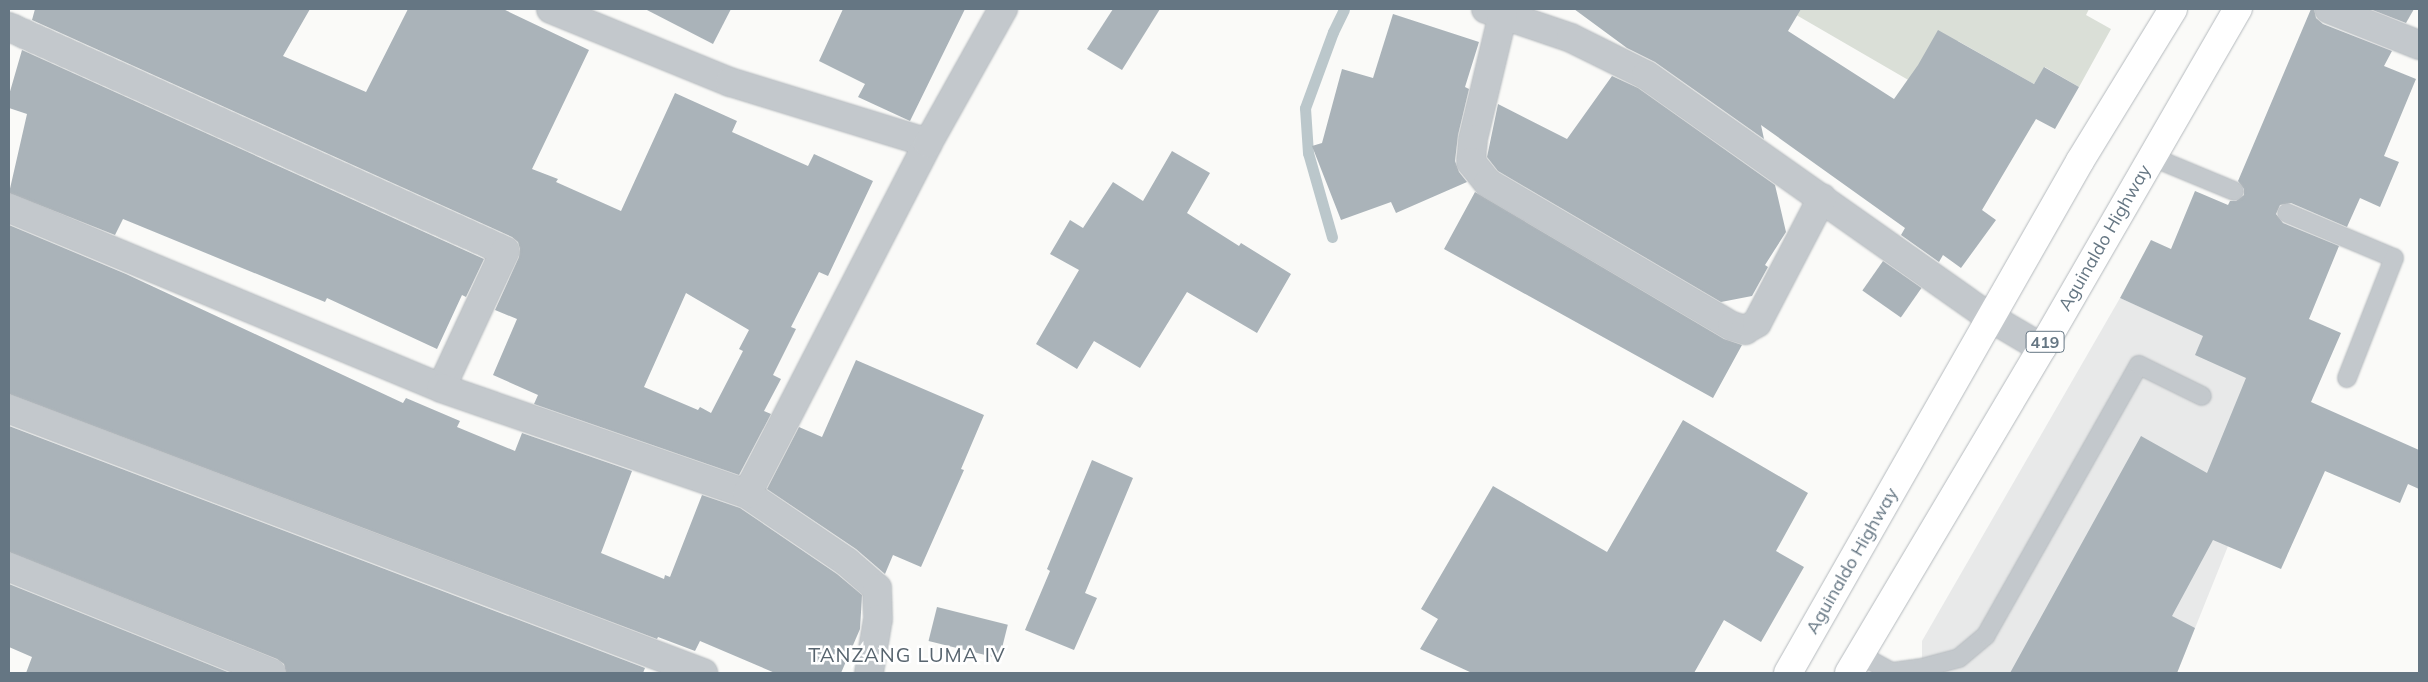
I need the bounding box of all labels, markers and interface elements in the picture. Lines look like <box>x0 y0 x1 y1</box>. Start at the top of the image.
street label: Aguinaldo Highway <box>2054 161 2156 315</box>
road number: 419 <box>2025 328 2065 356</box>
street label: Aguinaldo Highway <box>1801 484 1903 638</box>
district label: TANZANG LUMA IV <box>806 642 1008 666</box>

